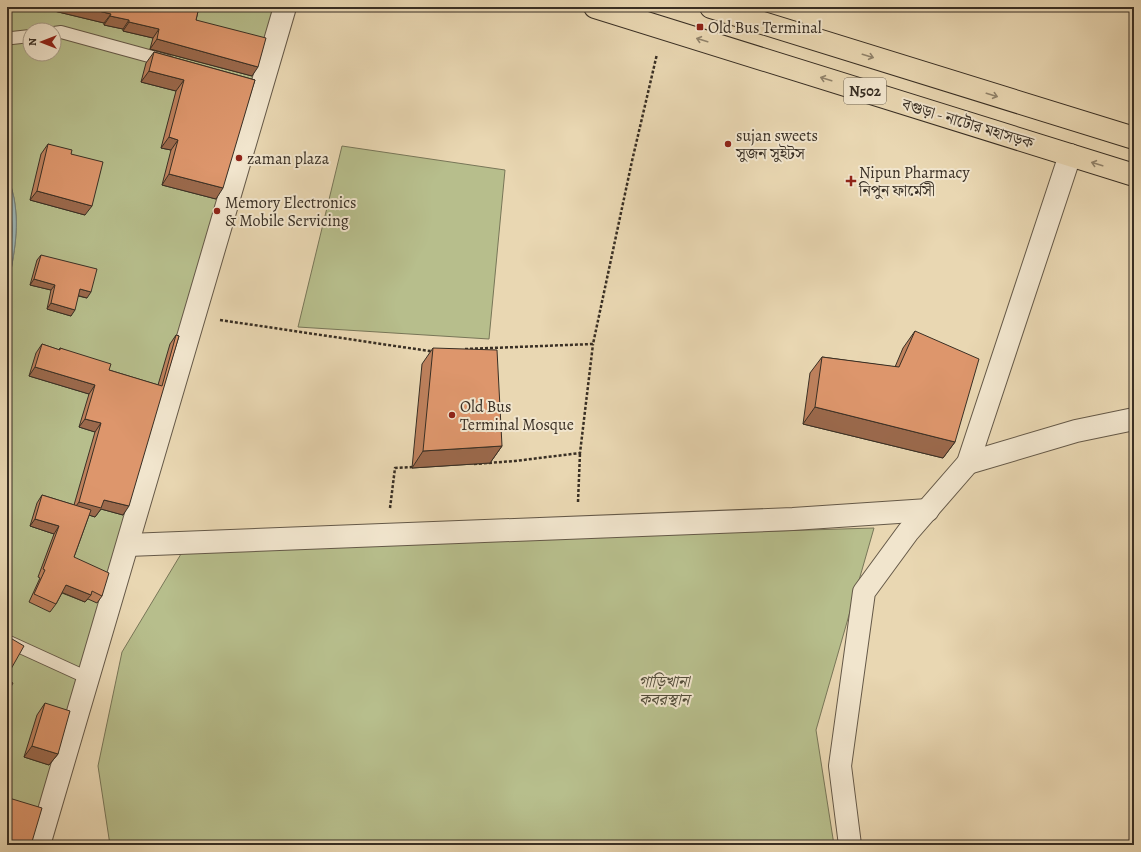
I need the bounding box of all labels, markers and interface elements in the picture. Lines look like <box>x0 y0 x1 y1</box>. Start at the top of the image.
place label: Old Bus Terminal <box>708 17 822 39</box>
north arrow <box>22 22 62 62</box>
marker: Old Bus Terminal <box>695 22 705 32</box>
one-way arrow <box>696 36 708 44</box>
text: N <box>25 38 40 46</box>
one-way arrow <box>862 53 875 60</box>
one-way arrow <box>819 75 832 82</box>
road number: N502 <box>844 78 886 104</box>
one-way arrow <box>986 92 999 99</box>
street label: বগুড়া - নাটোর মহাসড়ক <box>898 93 1037 155</box>
place label: sujan sweets সুজন সুইটস <box>735 125 818 165</box>
marker: sujan sweets সুজন সুইটস <box>723 139 733 149</box>
place label: zaman plaza <box>247 148 330 170</box>
marker: zaman plaza <box>234 153 244 163</box>
one-way arrow <box>1090 160 1103 167</box>
place label: Nipun Pharmacy নিপুন ফার্মেসী <box>858 162 970 202</box>
marker: Nipun Pharmacy নিপুন ফার্মেসী <box>846 176 856 186</box>
place label: Memory Electronics & Mobile Servicing <box>225 192 356 232</box>
marker: Memory Electronics & Mobile Servicing <box>212 206 222 216</box>
place label: Old Bus Terminal Mosque <box>460 396 574 436</box>
marker: Old Bus Terminal Mosque <box>447 410 457 420</box>
park label: গাড়িখানা কবরস্থান <box>639 671 693 711</box>

